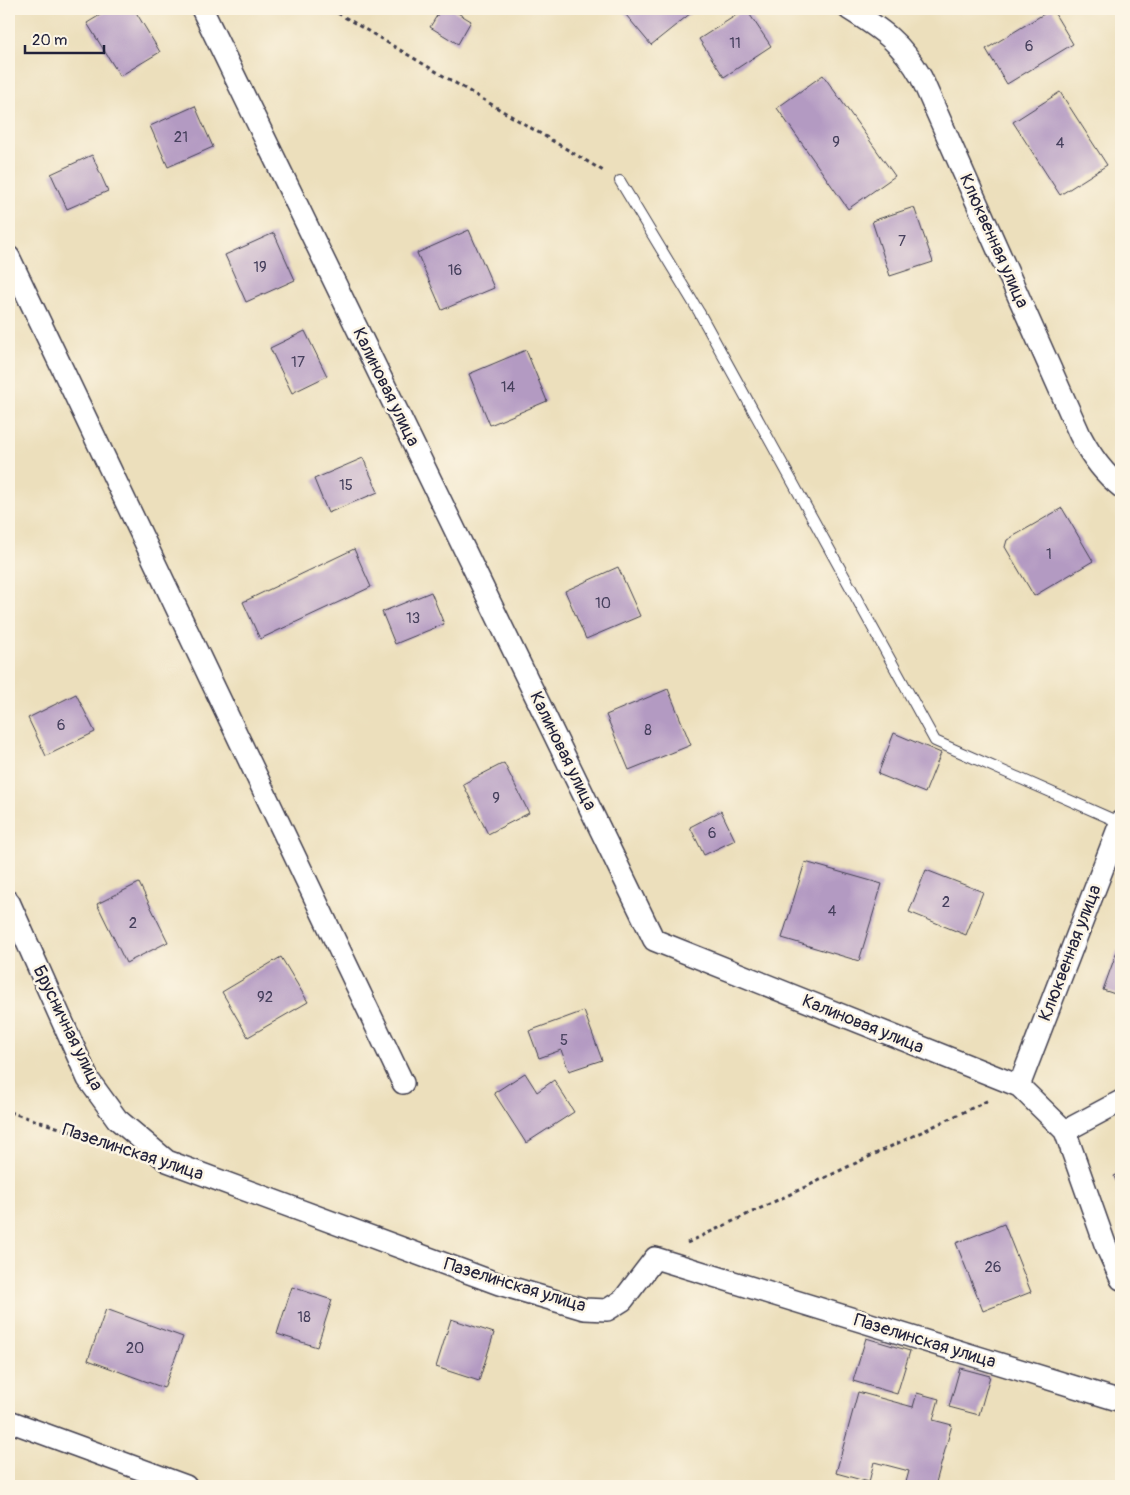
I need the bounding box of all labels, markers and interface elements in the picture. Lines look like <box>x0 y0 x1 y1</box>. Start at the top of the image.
scale bar <box>25 22 104 54</box>
text: 20 m <box>32 31 67 50</box>
house number: 11 <box>729 34 741 53</box>
house number: 6 <box>1025 37 1033 56</box>
house number: 21 <box>174 128 188 147</box>
house number: 9 <box>832 133 840 152</box>
house number: 4 <box>1056 134 1065 153</box>
street label: Клюквенная улица <box>954 170 1034 312</box>
house number: 7 <box>898 232 906 251</box>
house number: 19 <box>253 258 267 277</box>
house number: 16 <box>448 261 462 280</box>
street label: Калиновая улица <box>347 324 425 450</box>
house number: 17 <box>291 353 305 372</box>
house number: 14 <box>501 378 516 397</box>
house number: 15 <box>339 476 353 495</box>
house number: 1 <box>1046 545 1052 564</box>
house number: 10 <box>595 594 611 613</box>
house number: 13 <box>406 609 420 628</box>
street label: Калиновая улица <box>524 688 602 814</box>
house number: 6 <box>57 716 65 735</box>
house number: 8 <box>644 721 652 740</box>
house number: 9 <box>492 789 500 808</box>
house number: 6 <box>708 824 716 843</box>
street label: Клюквенная улица <box>1033 881 1107 1025</box>
house number: 2 <box>942 893 950 912</box>
house number: 4 <box>828 902 837 921</box>
house number: 2 <box>129 914 137 933</box>
street label: Брусничная улица <box>28 962 108 1094</box>
house number: 92 <box>257 988 273 1007</box>
street label: Калиновая улица <box>799 989 927 1059</box>
house number: 5 <box>560 1031 568 1050</box>
street label: Пазелинская улица <box>59 1118 207 1186</box>
street label: Пазелинская улица <box>441 1252 589 1318</box>
house number: 26 <box>984 1258 1002 1277</box>
house number: 18 <box>297 1308 311 1327</box>
street label: Пазелинская улица <box>851 1308 999 1374</box>
house number: 20 <box>126 1339 144 1358</box>

